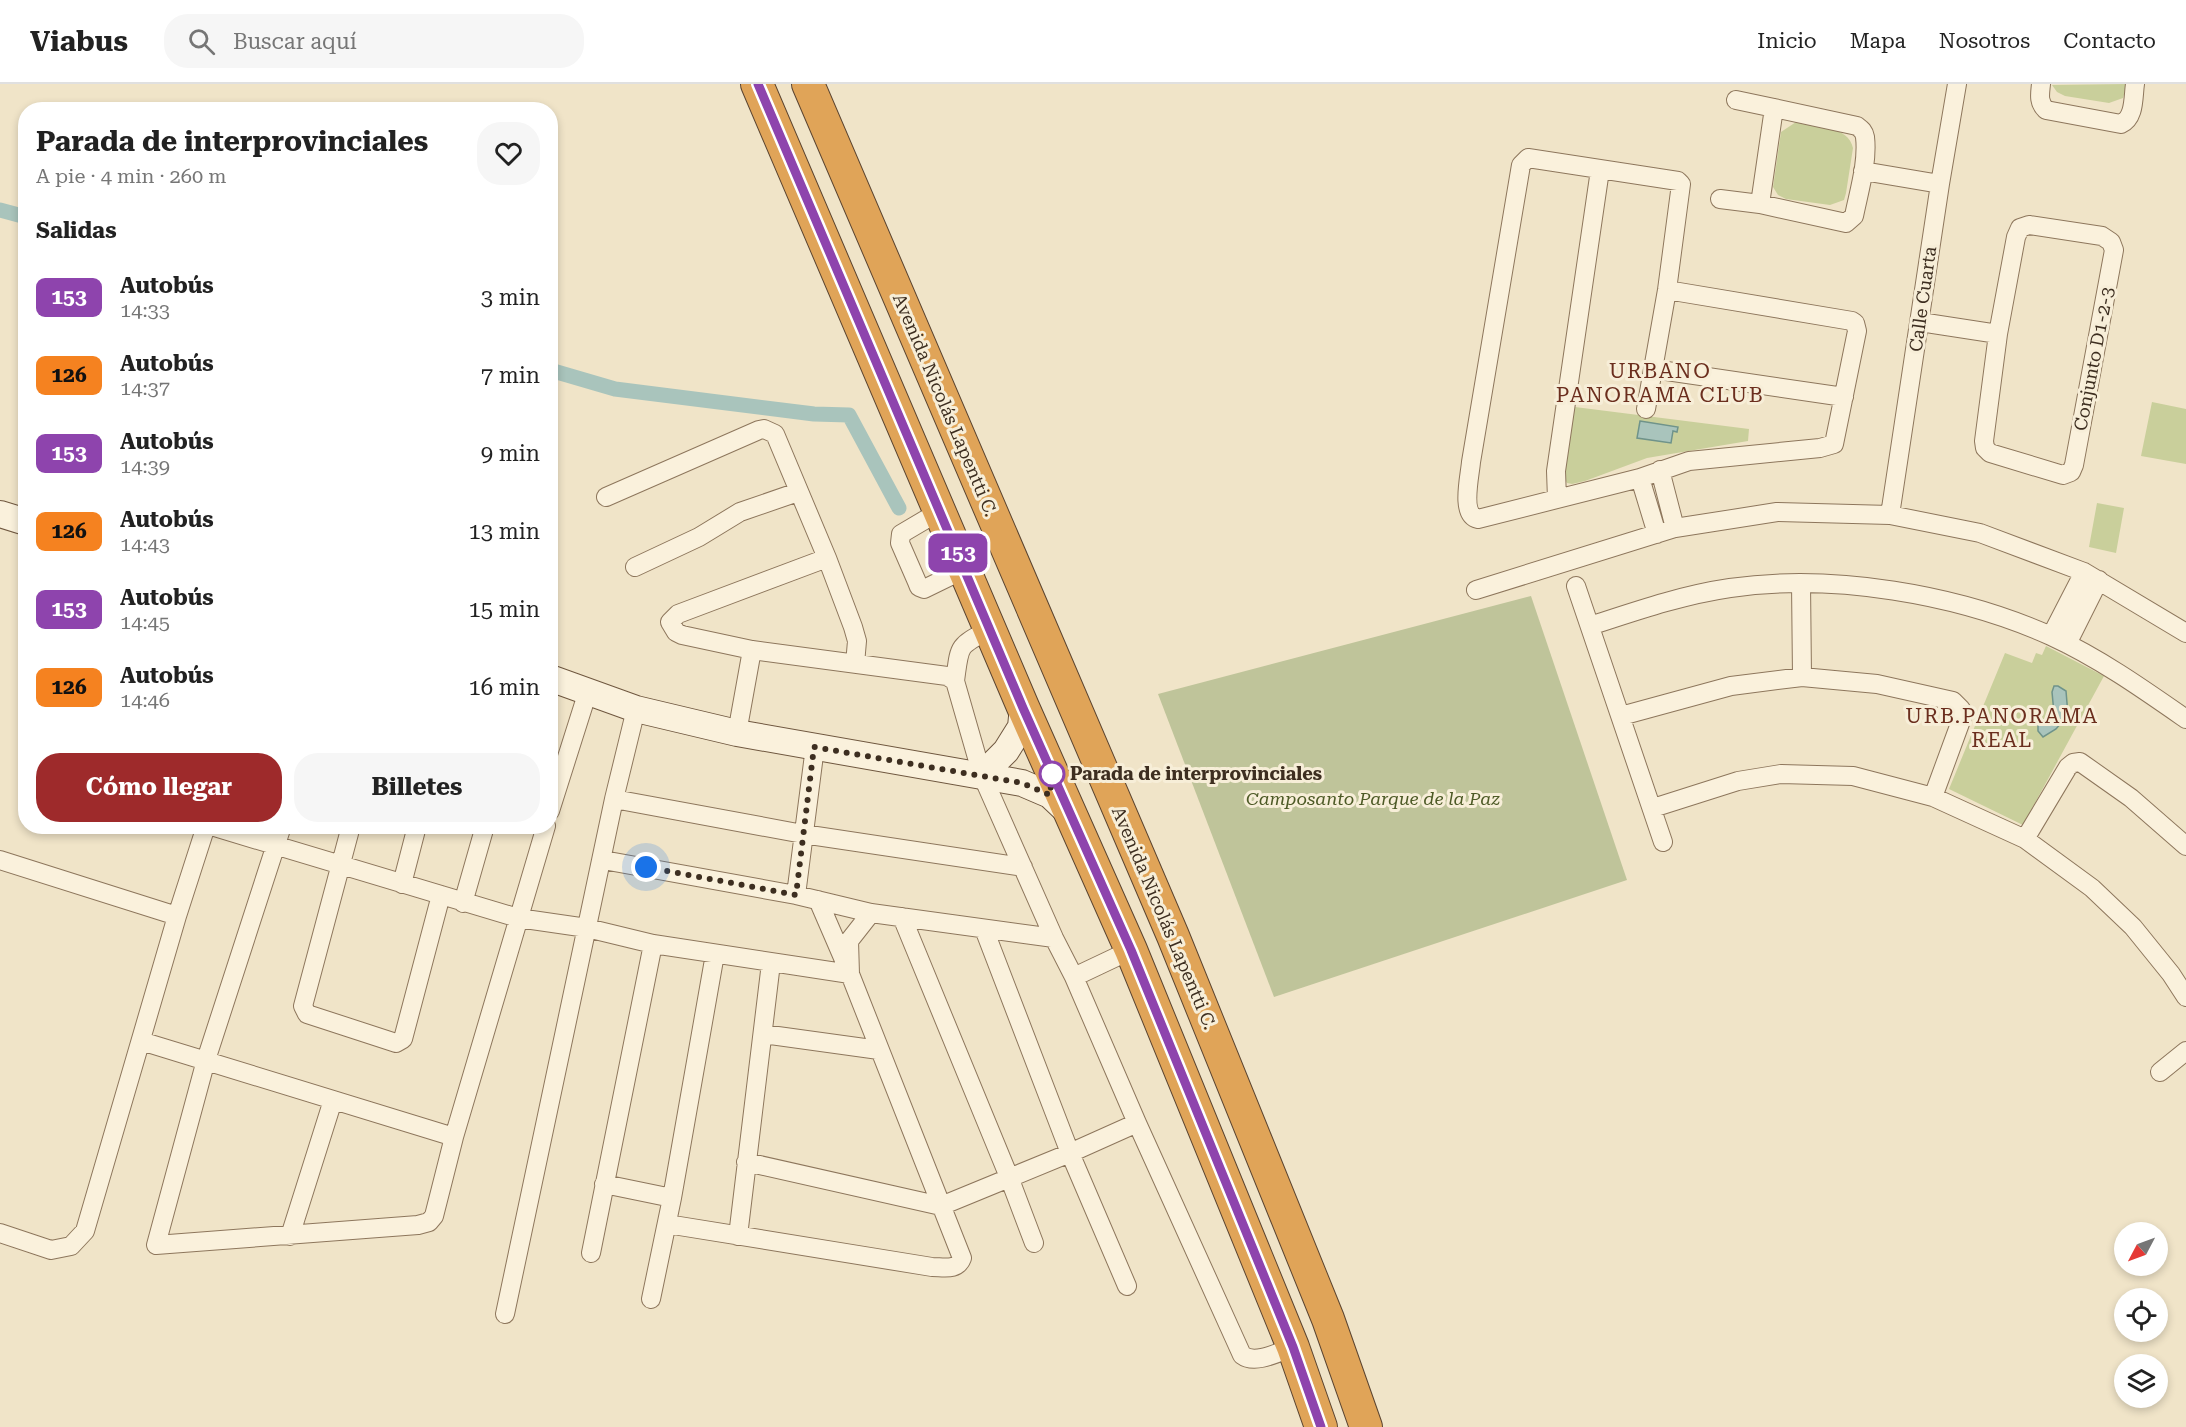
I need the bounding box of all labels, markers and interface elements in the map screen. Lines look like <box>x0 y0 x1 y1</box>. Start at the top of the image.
search box <box>164 14 584 68</box>
text: Viabus <box>30 25 128 58</box>
icon: search <box>185 25 218 58</box>
text: Buscar aquí <box>233 29 357 54</box>
text: Inicio <box>1757 29 1817 53</box>
text: Mapa <box>1850 29 1906 53</box>
text: Nosotros <box>1939 29 2030 53</box>
text: Contacto <box>2063 29 2156 53</box>
button: heart <box>477 122 540 185</box>
text: Parada de interprovinciales <box>36 125 428 158</box>
text: A pie · 4 min · 260 m <box>36 164 227 188</box>
text: Salidas <box>36 218 117 243</box>
street label: Calle Cuarta <box>1905 245 1940 353</box>
text: Autobús <box>120 273 214 298</box>
text: 153 <box>51 285 87 309</box>
text: 3 min <box>481 285 540 310</box>
street label: Conjunto D1-2-3 <box>2069 285 2118 433</box>
street label: Avenida Nicolás Lapentti C. <box>889 290 1002 519</box>
text: 14:33 <box>120 298 170 322</box>
text: Autobús <box>120 351 214 376</box>
district label: URBANO PANORAMA CLUB <box>1556 359 1764 407</box>
text: 126 <box>51 363 87 387</box>
text: 7 min <box>481 363 540 388</box>
text: 14:37 <box>120 376 170 400</box>
text: Autobús <box>120 429 214 454</box>
text: 153 <box>51 441 87 465</box>
text: 9 min <box>481 441 540 466</box>
text: 14:39 <box>120 454 170 478</box>
text: Autobús <box>120 507 214 532</box>
text: 126 <box>51 519 87 543</box>
text: 13 min <box>469 519 540 544</box>
text: 14:43 <box>120 532 170 556</box>
line badge: 153 <box>924 534 992 572</box>
text: 153 <box>940 541 976 565</box>
text: Autobús <box>120 585 214 610</box>
text: 153 <box>51 597 87 621</box>
text: 15 min <box>469 597 540 622</box>
text: 14:45 <box>120 610 170 634</box>
text: Autobús <box>120 663 214 688</box>
text: 126 <box>51 675 87 699</box>
text: 16 min <box>469 675 540 700</box>
text: 14:46 <box>120 688 170 712</box>
district label: URB.PANORAMA REAL <box>1905 704 2099 752</box>
button: Cómo llegar <box>36 753 282 822</box>
button: Billetes <box>294 753 540 822</box>
marker: Parada de interprovinciales <box>1039 761 1065 787</box>
place label: Parada de interprovinciales <box>1070 763 1322 784</box>
park label: Camposanto Parque de la Paz <box>1246 788 1500 809</box>
street label: Avenida Nicolás Lapentti C. <box>1108 803 1221 1032</box>
your location <box>631 852 661 882</box>
north arrow <box>2114 1222 2168 1276</box>
map controls <box>2114 1222 2168 1408</box>
button: locate <box>2114 1288 2168 1342</box>
button: layers <box>2114 1354 2168 1408</box>

